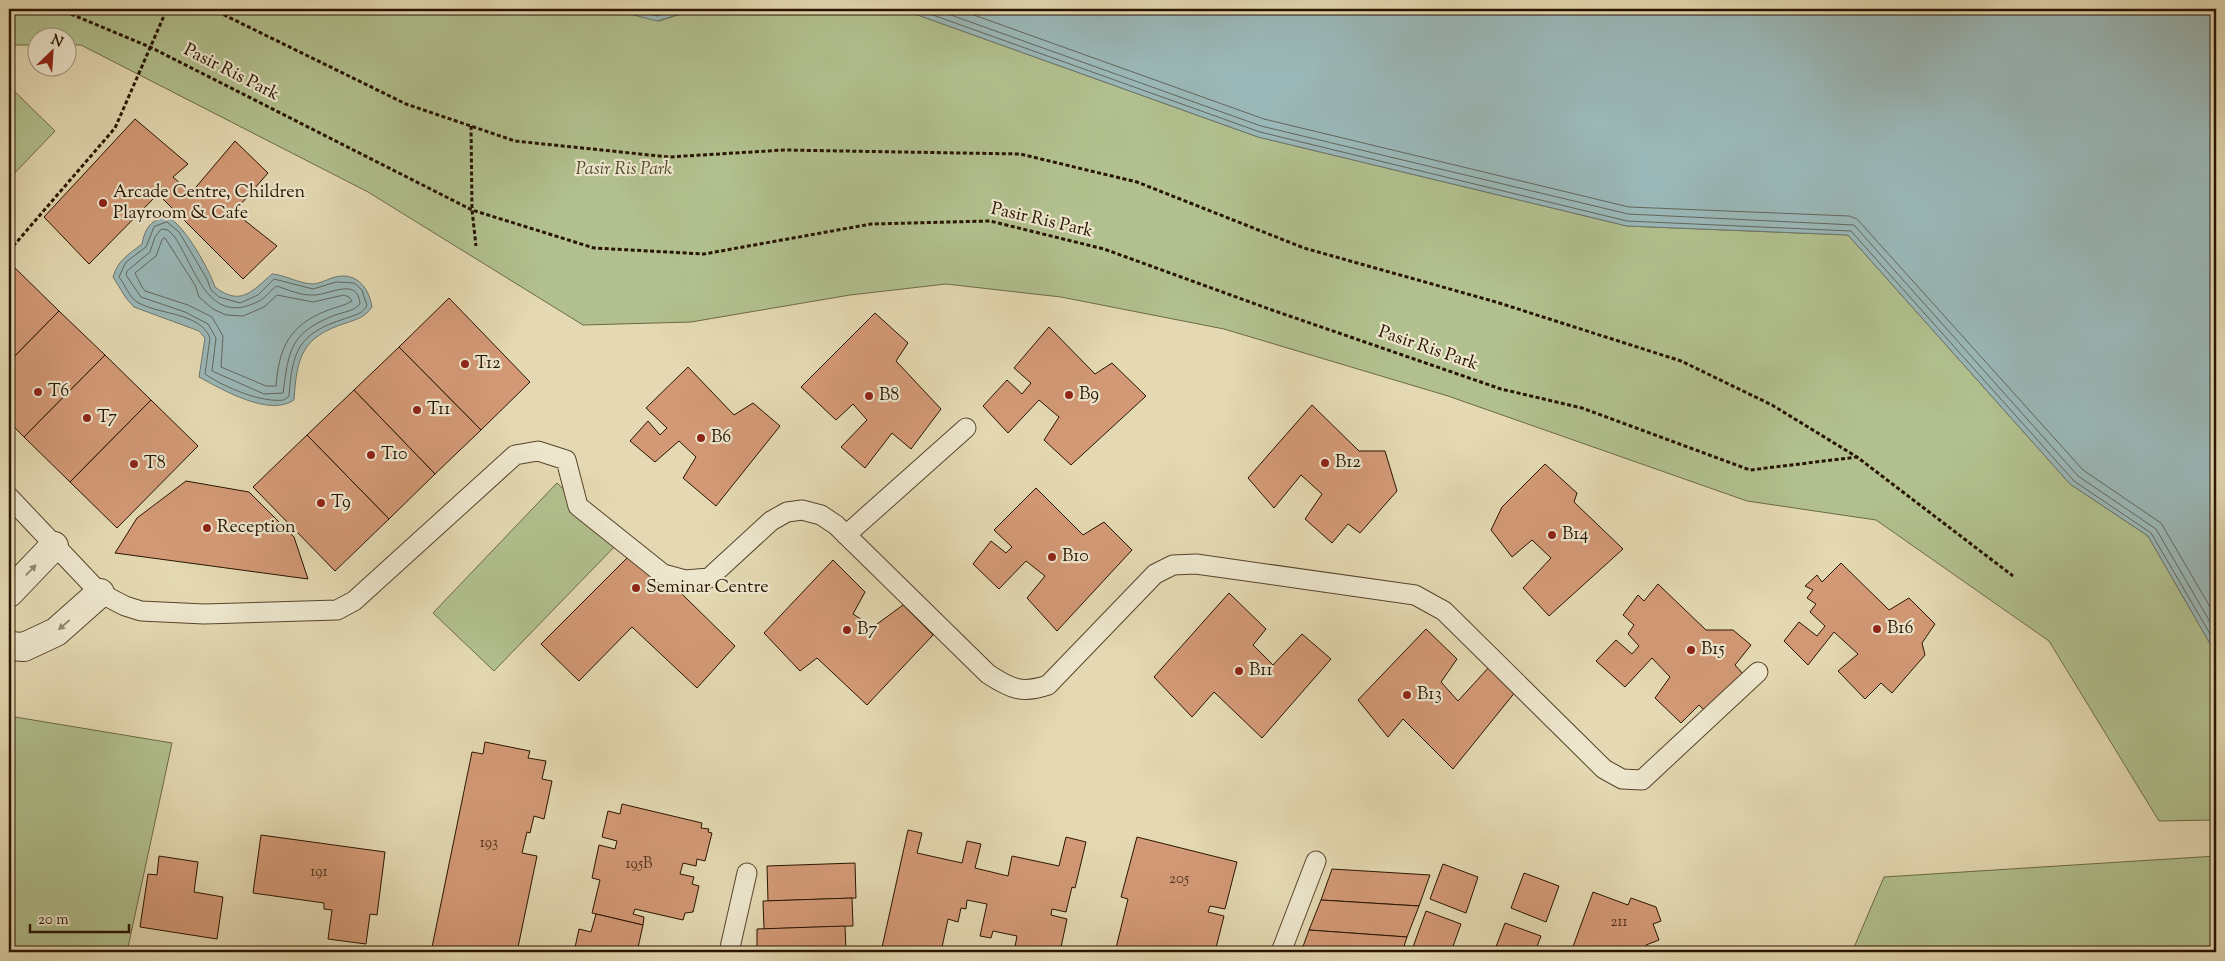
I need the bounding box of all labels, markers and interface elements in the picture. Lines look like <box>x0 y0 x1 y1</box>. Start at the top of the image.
north arrow <box>28 28 78 78</box>
text: N <box>47 31 66 53</box>
street label: Pasir Ris Park <box>179 38 284 108</box>
park label: Pasir Ris Park <box>576 157 672 183</box>
place label: Arcade Centre, Children Playroom & Cafe <box>113 180 306 227</box>
marker: Arcade Centre, Children Playroom & Cafe <box>97 197 109 209</box>
street label: Pasir Ris Park <box>988 197 1096 245</box>
street label: Pasir Ris Park <box>1374 320 1482 378</box>
place label: T12 <box>475 351 501 377</box>
marker: T12 <box>459 358 471 370</box>
place label: T6 <box>48 379 69 405</box>
place label: B9 <box>1079 382 1099 408</box>
place label: B8 <box>879 383 899 409</box>
marker: T6 <box>32 386 44 398</box>
marker: B9 <box>1063 389 1075 401</box>
marker: B8 <box>863 390 875 402</box>
place label: T11 <box>427 397 450 423</box>
marker: T11 <box>411 404 423 416</box>
place label: T7 <box>97 405 117 431</box>
marker: T7 <box>81 412 93 424</box>
place label: B6 <box>711 425 731 451</box>
marker: B6 <box>695 432 707 444</box>
place label: T10 <box>381 442 408 468</box>
marker: T10 <box>365 449 377 461</box>
place label: B12 <box>1335 450 1361 476</box>
place label: T8 <box>144 451 166 477</box>
marker: B12 <box>1319 457 1331 469</box>
marker: T8 <box>128 458 140 470</box>
place label: T9 <box>331 490 351 516</box>
marker: T9 <box>315 497 327 509</box>
place label: Reception <box>217 515 296 541</box>
marker: Reception <box>201 522 213 534</box>
place label: B14 <box>1562 522 1589 548</box>
marker: B14 <box>1546 529 1558 541</box>
place label: B10 <box>1062 544 1089 570</box>
marker: B10 <box>1046 551 1058 563</box>
one-way arrow <box>25 564 37 576</box>
place label: Seminar Centre <box>646 575 769 601</box>
marker: Seminar Centre <box>630 582 642 594</box>
place label: B16 <box>1887 616 1913 642</box>
place label: B7 <box>857 617 877 643</box>
one-way arrow <box>57 620 70 631</box>
marker: B16 <box>1871 623 1883 635</box>
marker: B7 <box>841 624 853 636</box>
place label: B15 <box>1701 637 1725 663</box>
marker: B15 <box>1685 644 1697 656</box>
place label: B11 <box>1249 658 1273 684</box>
marker: B11 <box>1233 665 1245 677</box>
place label: B13 <box>1417 682 1442 708</box>
marker: B13 <box>1401 689 1413 701</box>
house number: 193 <box>480 833 498 854</box>
house number: 195B <box>626 854 653 875</box>
house number: 191 <box>310 862 328 883</box>
house number: 205 <box>1169 869 1189 890</box>
scale bar <box>30 901 129 933</box>
text: 20 m <box>38 910 69 931</box>
house number: 211 <box>1610 912 1628 933</box>

